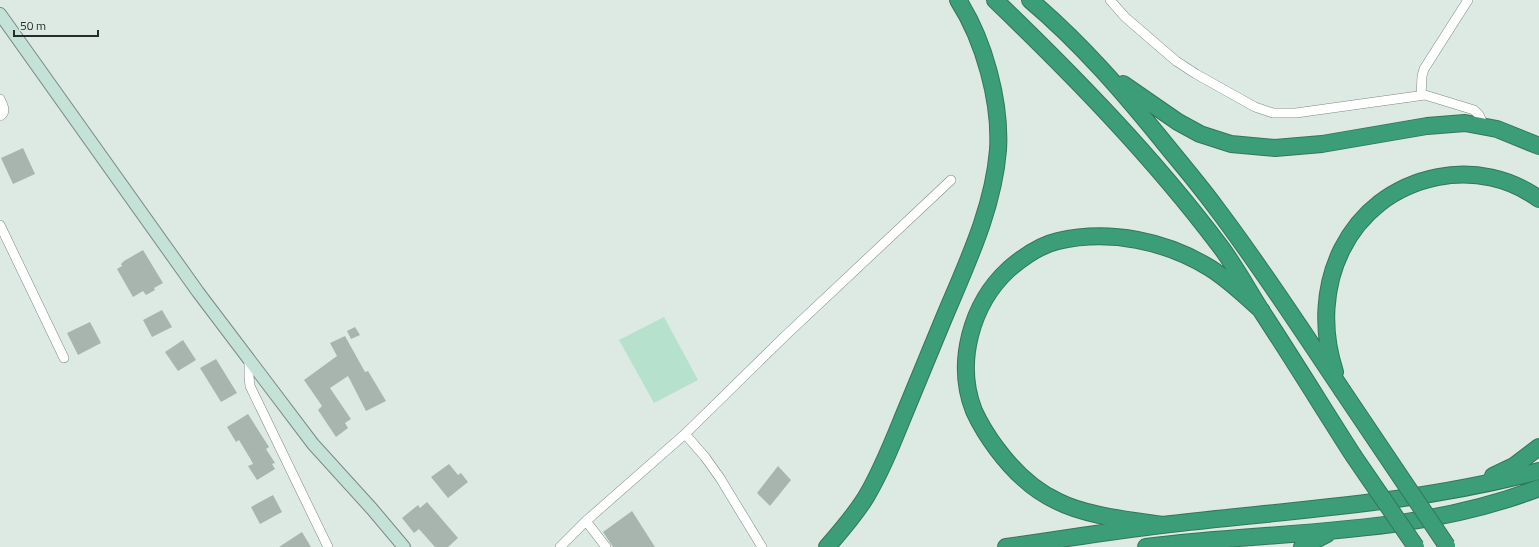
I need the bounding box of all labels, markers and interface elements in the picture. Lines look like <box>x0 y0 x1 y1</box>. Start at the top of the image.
scale bar <box>14 12 98 38</box>
text: 50 m <box>20 16 46 35</box>

